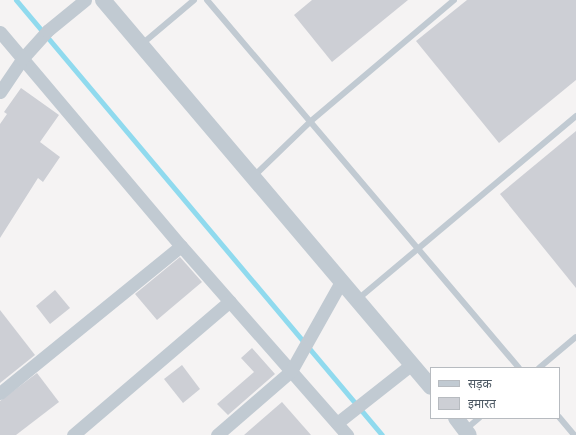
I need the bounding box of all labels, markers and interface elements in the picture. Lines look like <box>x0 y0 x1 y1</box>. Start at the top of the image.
legend <box>430 367 560 419</box>
text: सड़क <box>468 375 492 392</box>
text: इमारत <box>468 395 496 412</box>

